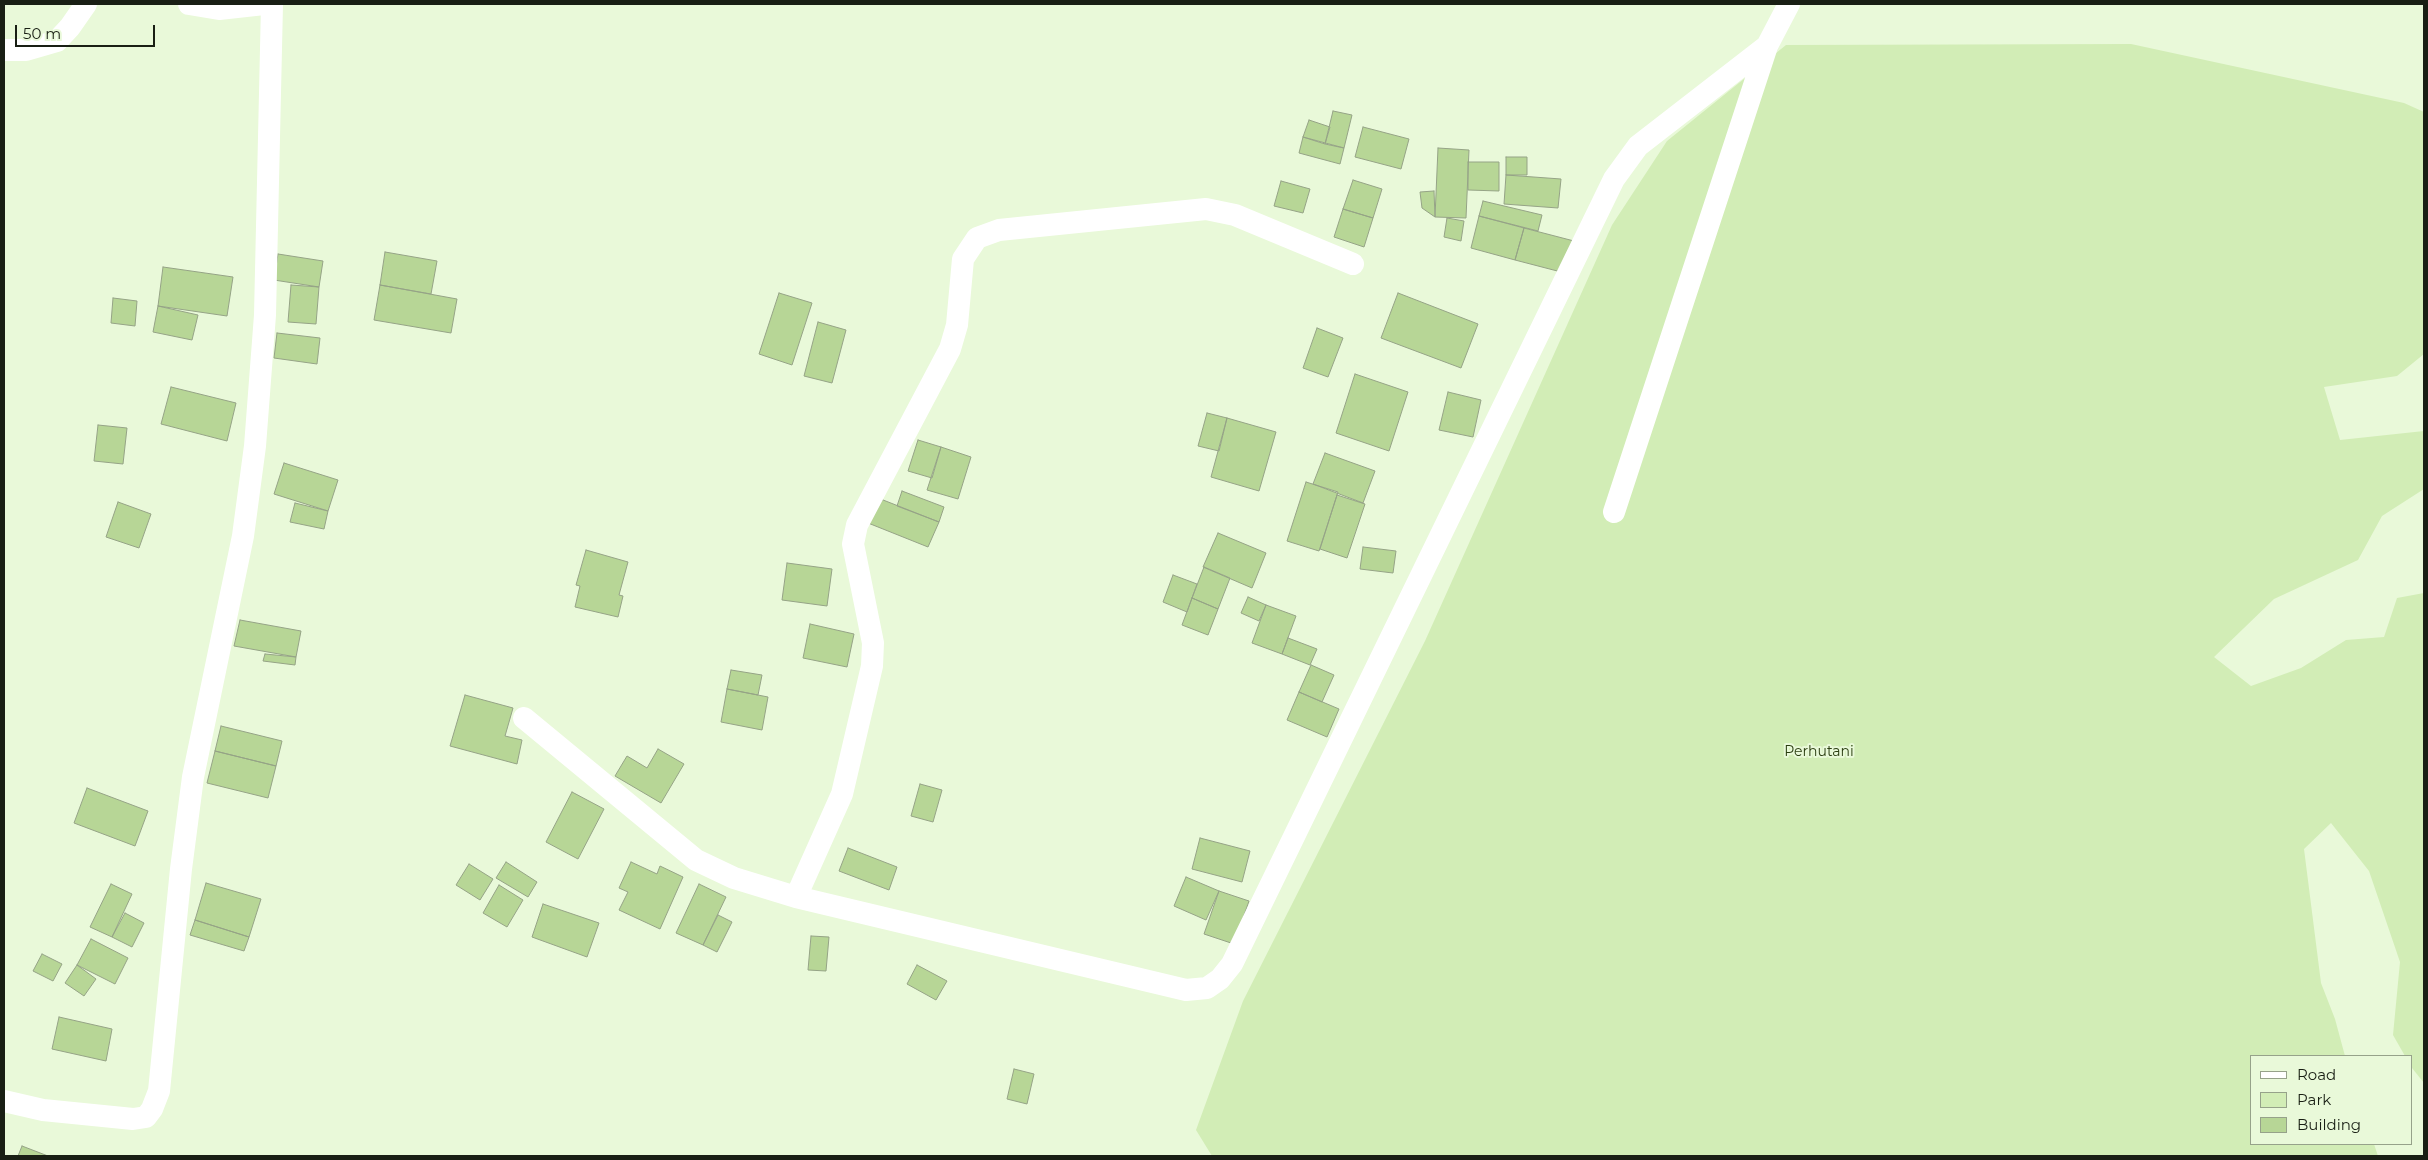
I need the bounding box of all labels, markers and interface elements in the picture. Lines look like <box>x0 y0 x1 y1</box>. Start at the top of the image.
scale bar <box>18 15 158 47</box>
text: 50 m <box>23 24 61 43</box>
park label: Perhutani <box>1784 744 1854 760</box>
legend <box>2250 1055 2413 1145</box>
text: Road <box>2297 1065 2336 1084</box>
text: Park <box>2297 1090 2331 1109</box>
text: Building <box>2297 1115 2361 1134</box>

